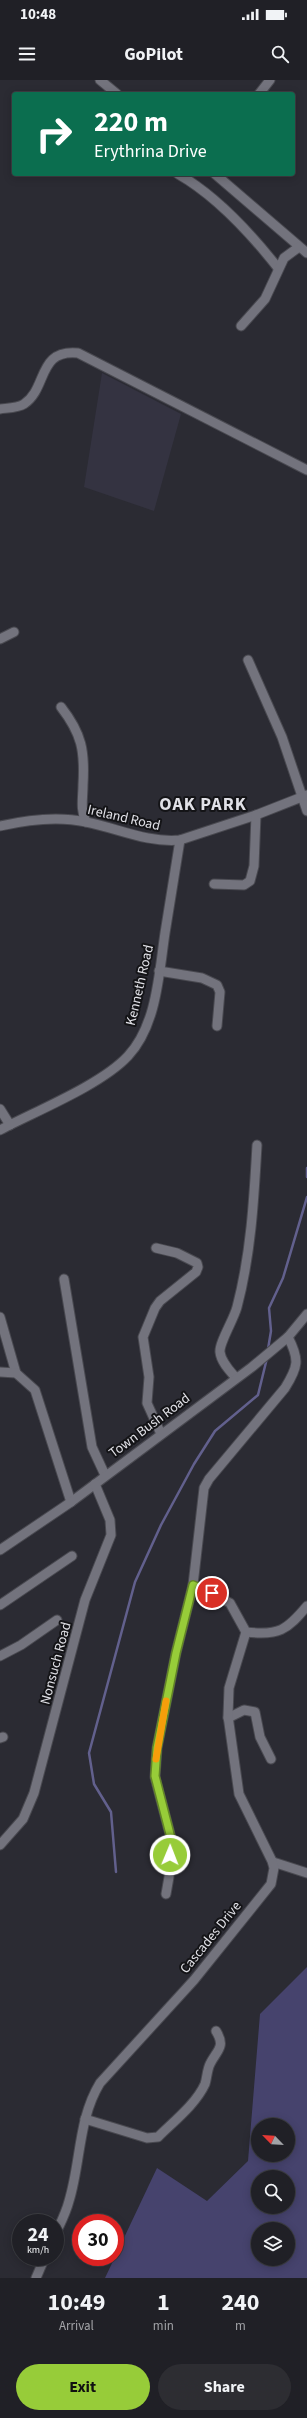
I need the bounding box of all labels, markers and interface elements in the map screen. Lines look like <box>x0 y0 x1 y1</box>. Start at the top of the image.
text: 10:48 <box>20 4 56 25</box>
text: GoPilot <box>124 42 183 67</box>
icon: menu <box>16 43 38 65</box>
icon: search <box>269 43 291 65</box>
text: 220 m <box>94 102 168 142</box>
icon: right <box>28 108 80 160</box>
text: Erythrina Drive <box>94 139 207 164</box>
district label: OAK PARK <box>159 792 247 817</box>
street label: Ireland Road <box>85 800 162 836</box>
street label: Kenneth Road <box>121 943 159 1028</box>
street label: Town Bush Road <box>105 1389 194 1463</box>
pin <box>195 1576 229 1610</box>
icon: arrive <box>201 1582 223 1604</box>
street label: Nonsuch Road <box>35 1620 77 1707</box>
position arrow <box>149 1834 191 1876</box>
street label: Cascades Drive <box>175 1897 246 1978</box>
north arrow <box>251 2118 295 2162</box>
map controls <box>251 2118 295 2266</box>
button: search <box>251 2170 295 2214</box>
speed limit sign: 30 <box>72 2214 124 2266</box>
text: 24 <box>27 2221 49 2249</box>
button: layers <box>251 2222 295 2266</box>
text: km/h <box>27 2243 49 2257</box>
text: 10:49 <box>47 2285 105 2320</box>
text: 1 <box>157 2285 170 2320</box>
text: 240 <box>221 2285 259 2320</box>
text: Arrival <box>59 2317 94 2335</box>
text: min <box>153 2317 174 2335</box>
text: m <box>235 2317 246 2335</box>
button: Exit <box>16 2364 150 2410</box>
button: Share <box>158 2364 291 2410</box>

